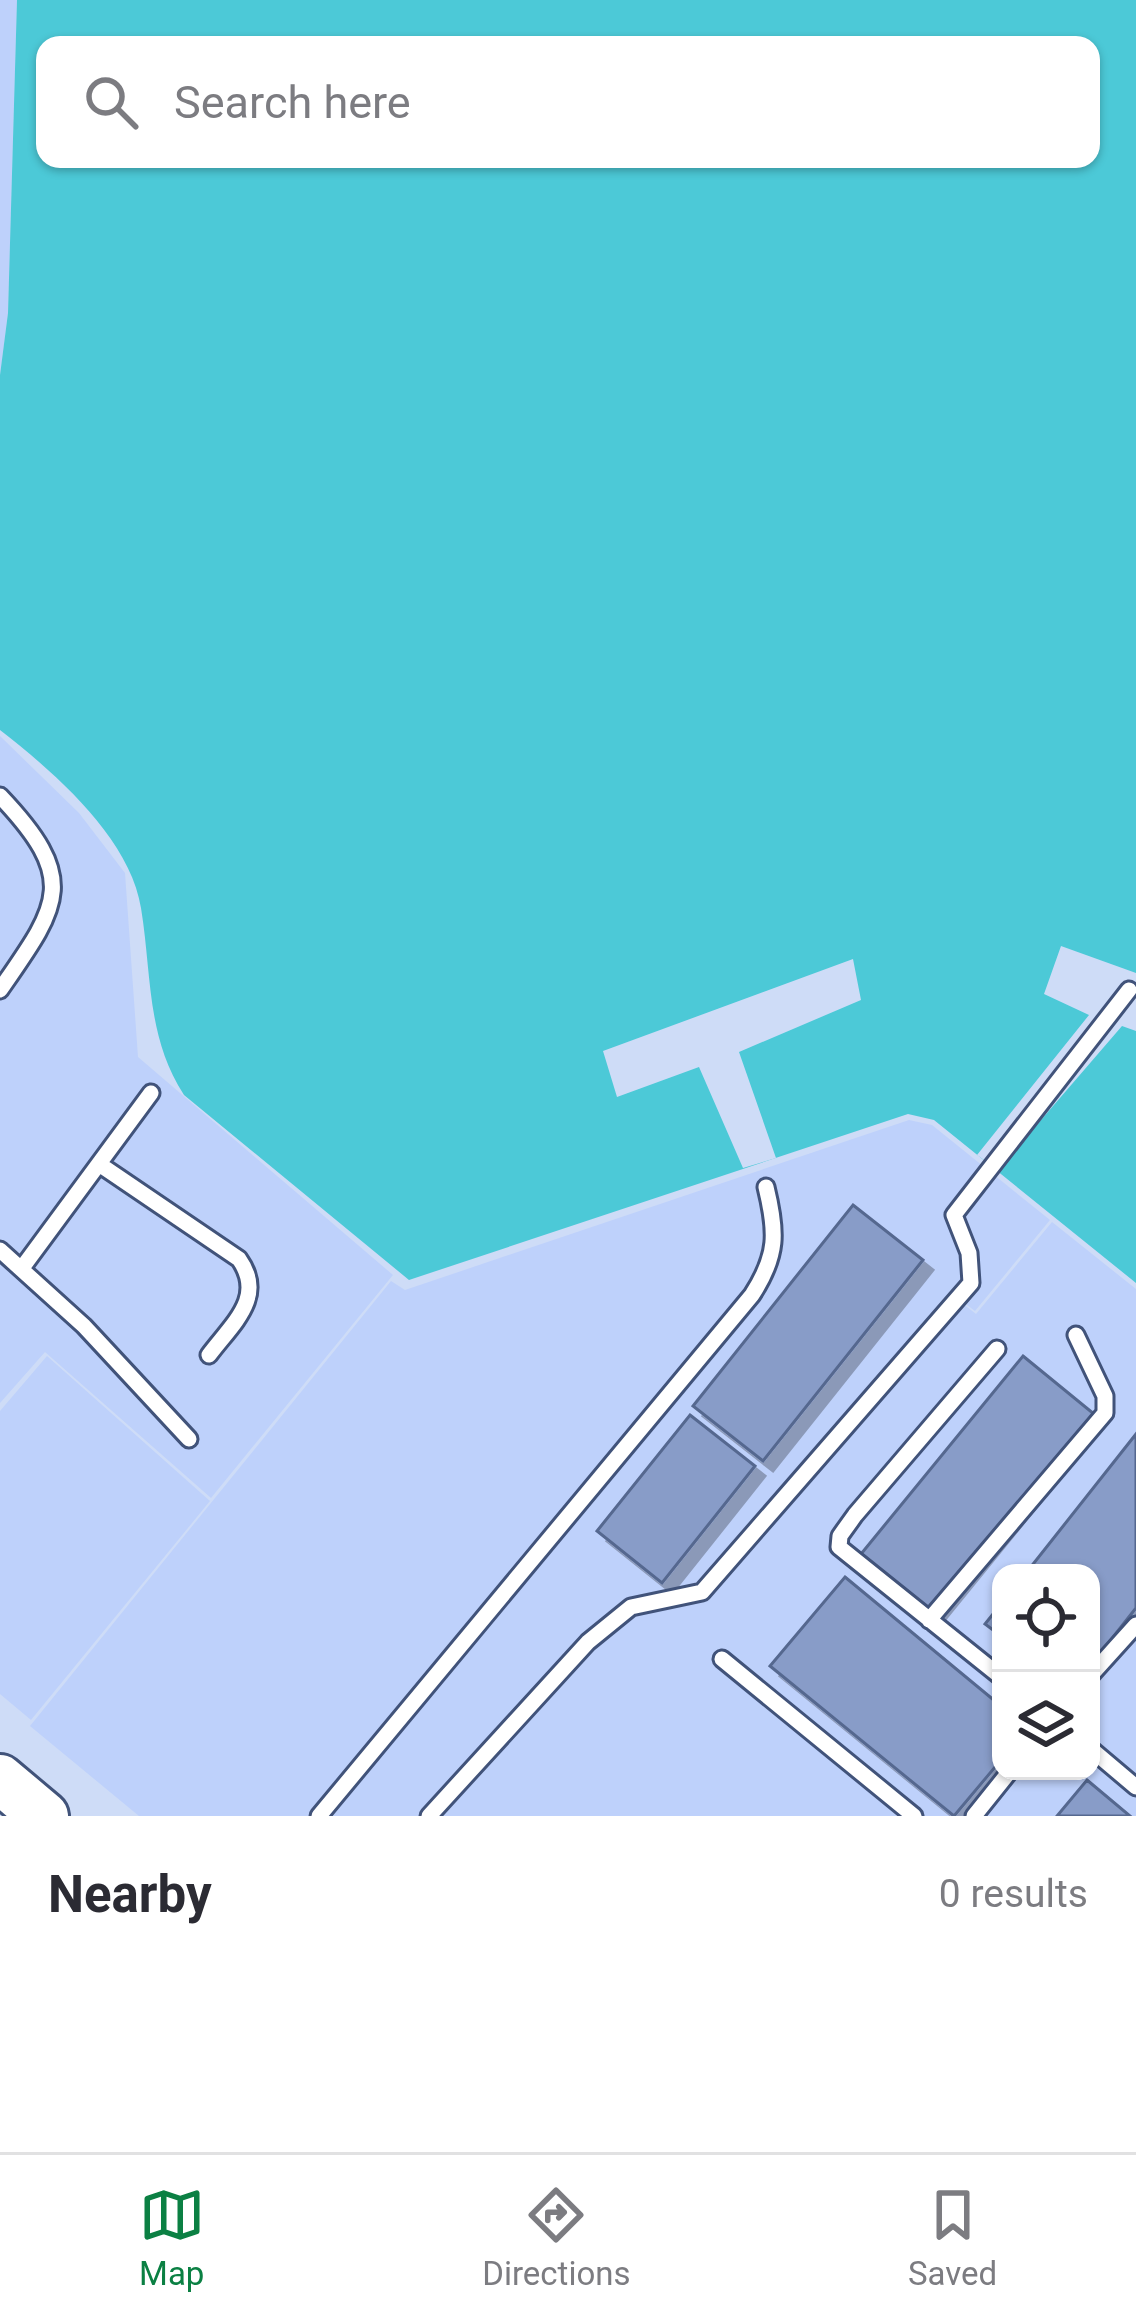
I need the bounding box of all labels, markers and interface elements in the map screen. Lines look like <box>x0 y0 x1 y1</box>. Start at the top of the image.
search box <box>36 36 1100 168</box>
icon: search <box>78 69 144 135</box>
text: Search here <box>174 76 411 129</box>
map controls <box>992 1564 1100 1780</box>
button: locate <box>992 1564 1100 1672</box>
button: layers <box>992 1672 1100 1780</box>
text: Nearby <box>48 1865 212 1924</box>
text: 0 results <box>939 1871 1088 1917</box>
tab: Map <box>139 2182 205 2293</box>
tab: Directions <box>482 2182 631 2293</box>
tab: Saved <box>908 2182 997 2293</box>

